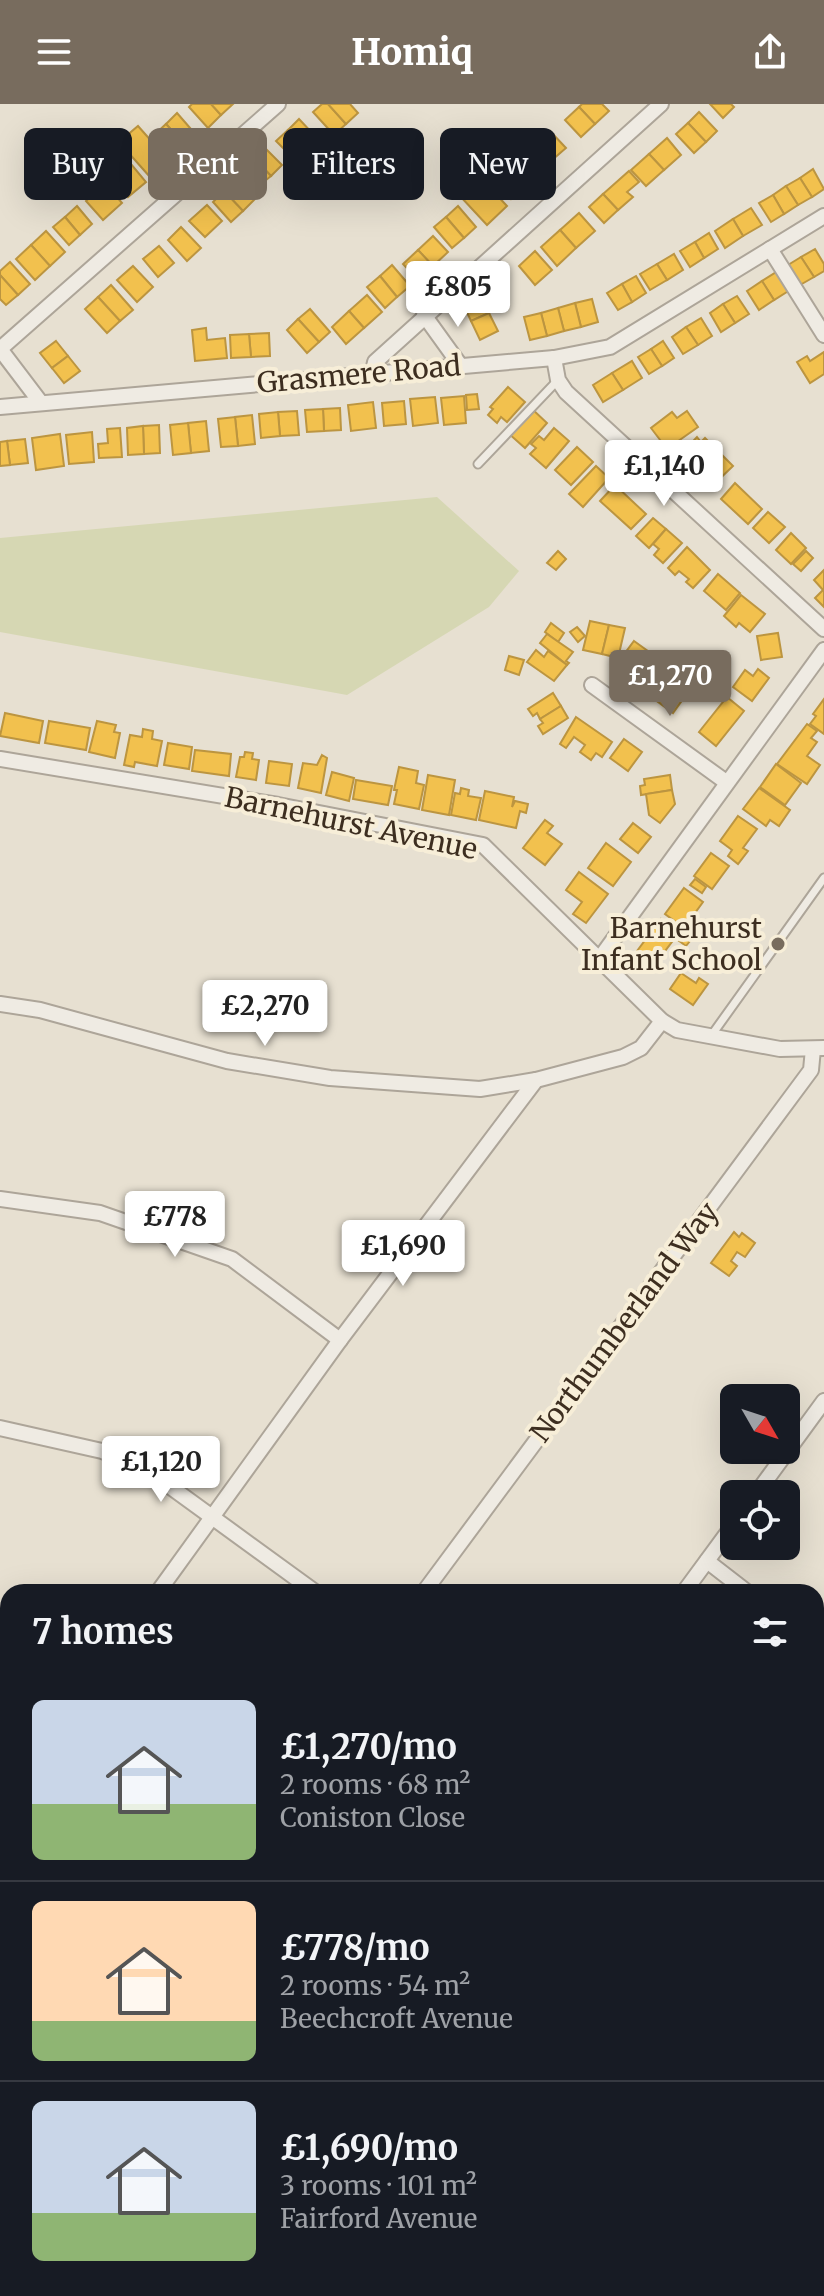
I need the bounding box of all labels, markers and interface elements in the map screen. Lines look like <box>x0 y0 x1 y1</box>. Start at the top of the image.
icon: menu <box>32 30 76 74</box>
text: Homiq <box>351 30 473 75</box>
icon: share <box>748 30 792 74</box>
chip: Buy <box>24 128 132 200</box>
chip: Rent <box>148 128 267 200</box>
chip: Filters <box>283 128 424 200</box>
chip: New <box>440 128 556 200</box>
pin: £805 <box>411 261 505 329</box>
text: £805 <box>424 270 492 303</box>
street label: Grasmere Road <box>256 347 462 401</box>
pin: £1,140 <box>599 440 729 508</box>
text: £1,140 <box>623 449 705 482</box>
pin: £1,270 <box>605 650 735 718</box>
text: £1,270 <box>627 659 713 692</box>
street label: Barnehurst Avenue <box>222 779 480 867</box>
place label: Barnehurst Infant School <box>581 910 762 978</box>
marker: Barnehurst Infant School <box>769 935 787 953</box>
pin: £2,270 <box>200 980 330 1048</box>
text: £2,270 <box>220 989 310 1022</box>
pin: £778 <box>128 1191 222 1259</box>
street label: Northumberland Way <box>522 1194 726 1449</box>
text: £778 <box>143 1200 207 1233</box>
pin: £1,690 <box>338 1220 468 1288</box>
text: £1,690 <box>360 1229 446 1262</box>
north arrow <box>720 1384 800 1464</box>
map controls <box>720 1384 800 1560</box>
pin: £1,120 <box>96 1436 226 1504</box>
text: £1,120 <box>120 1445 202 1478</box>
button: locate <box>720 1480 800 1560</box>
icon: filters <box>748 1610 792 1654</box>
text: 7 homes <box>32 1611 174 1653</box>
text: £1,270/mo <box>280 1726 457 1768</box>
icon: home <box>96 1732 192 1828</box>
text: 2 rooms · 68 m² <box>280 1768 470 1801</box>
text: Coniston Close <box>280 1801 465 1834</box>
text: £778/mo <box>280 1927 430 1969</box>
icon: home <box>96 1933 192 2029</box>
text: 2 rooms · 54 m² <box>280 1969 470 2002</box>
text: Beechcroft Avenue <box>280 2002 513 2035</box>
text: £1,690/mo <box>280 2127 458 2169</box>
icon: home <box>96 2133 192 2229</box>
text: 3 rooms · 101 m² <box>280 2169 477 2202</box>
text: Fairford Avenue <box>280 2202 477 2235</box>

